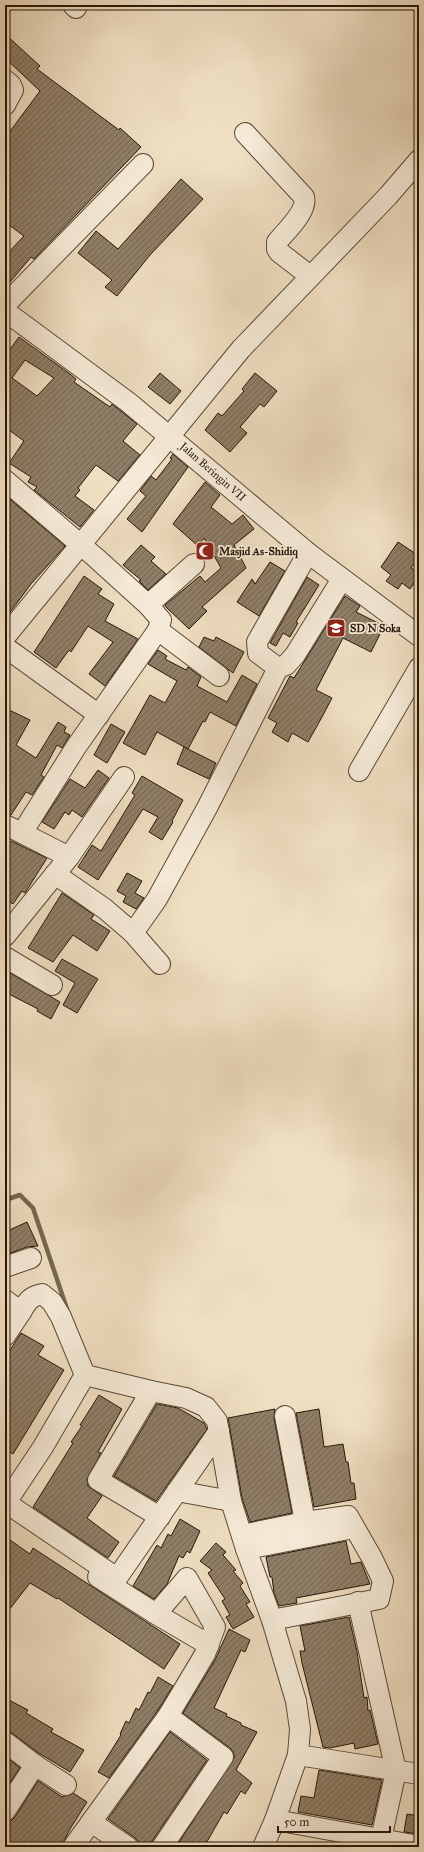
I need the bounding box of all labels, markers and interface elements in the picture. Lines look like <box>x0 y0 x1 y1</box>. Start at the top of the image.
street label: Jalan Beringin VII <box>176 439 249 505</box>
mosque icon: Masjid As-Shidiq <box>194 540 216 562</box>
place label: Masjid As-Shidiq <box>219 545 298 559</box>
school or university icon: SD N Soka <box>325 617 347 639</box>
place label: SD N Soka <box>350 622 401 635</box>
scale bar <box>278 1808 390 1834</box>
text: 50 m <box>284 1815 309 1829</box>

